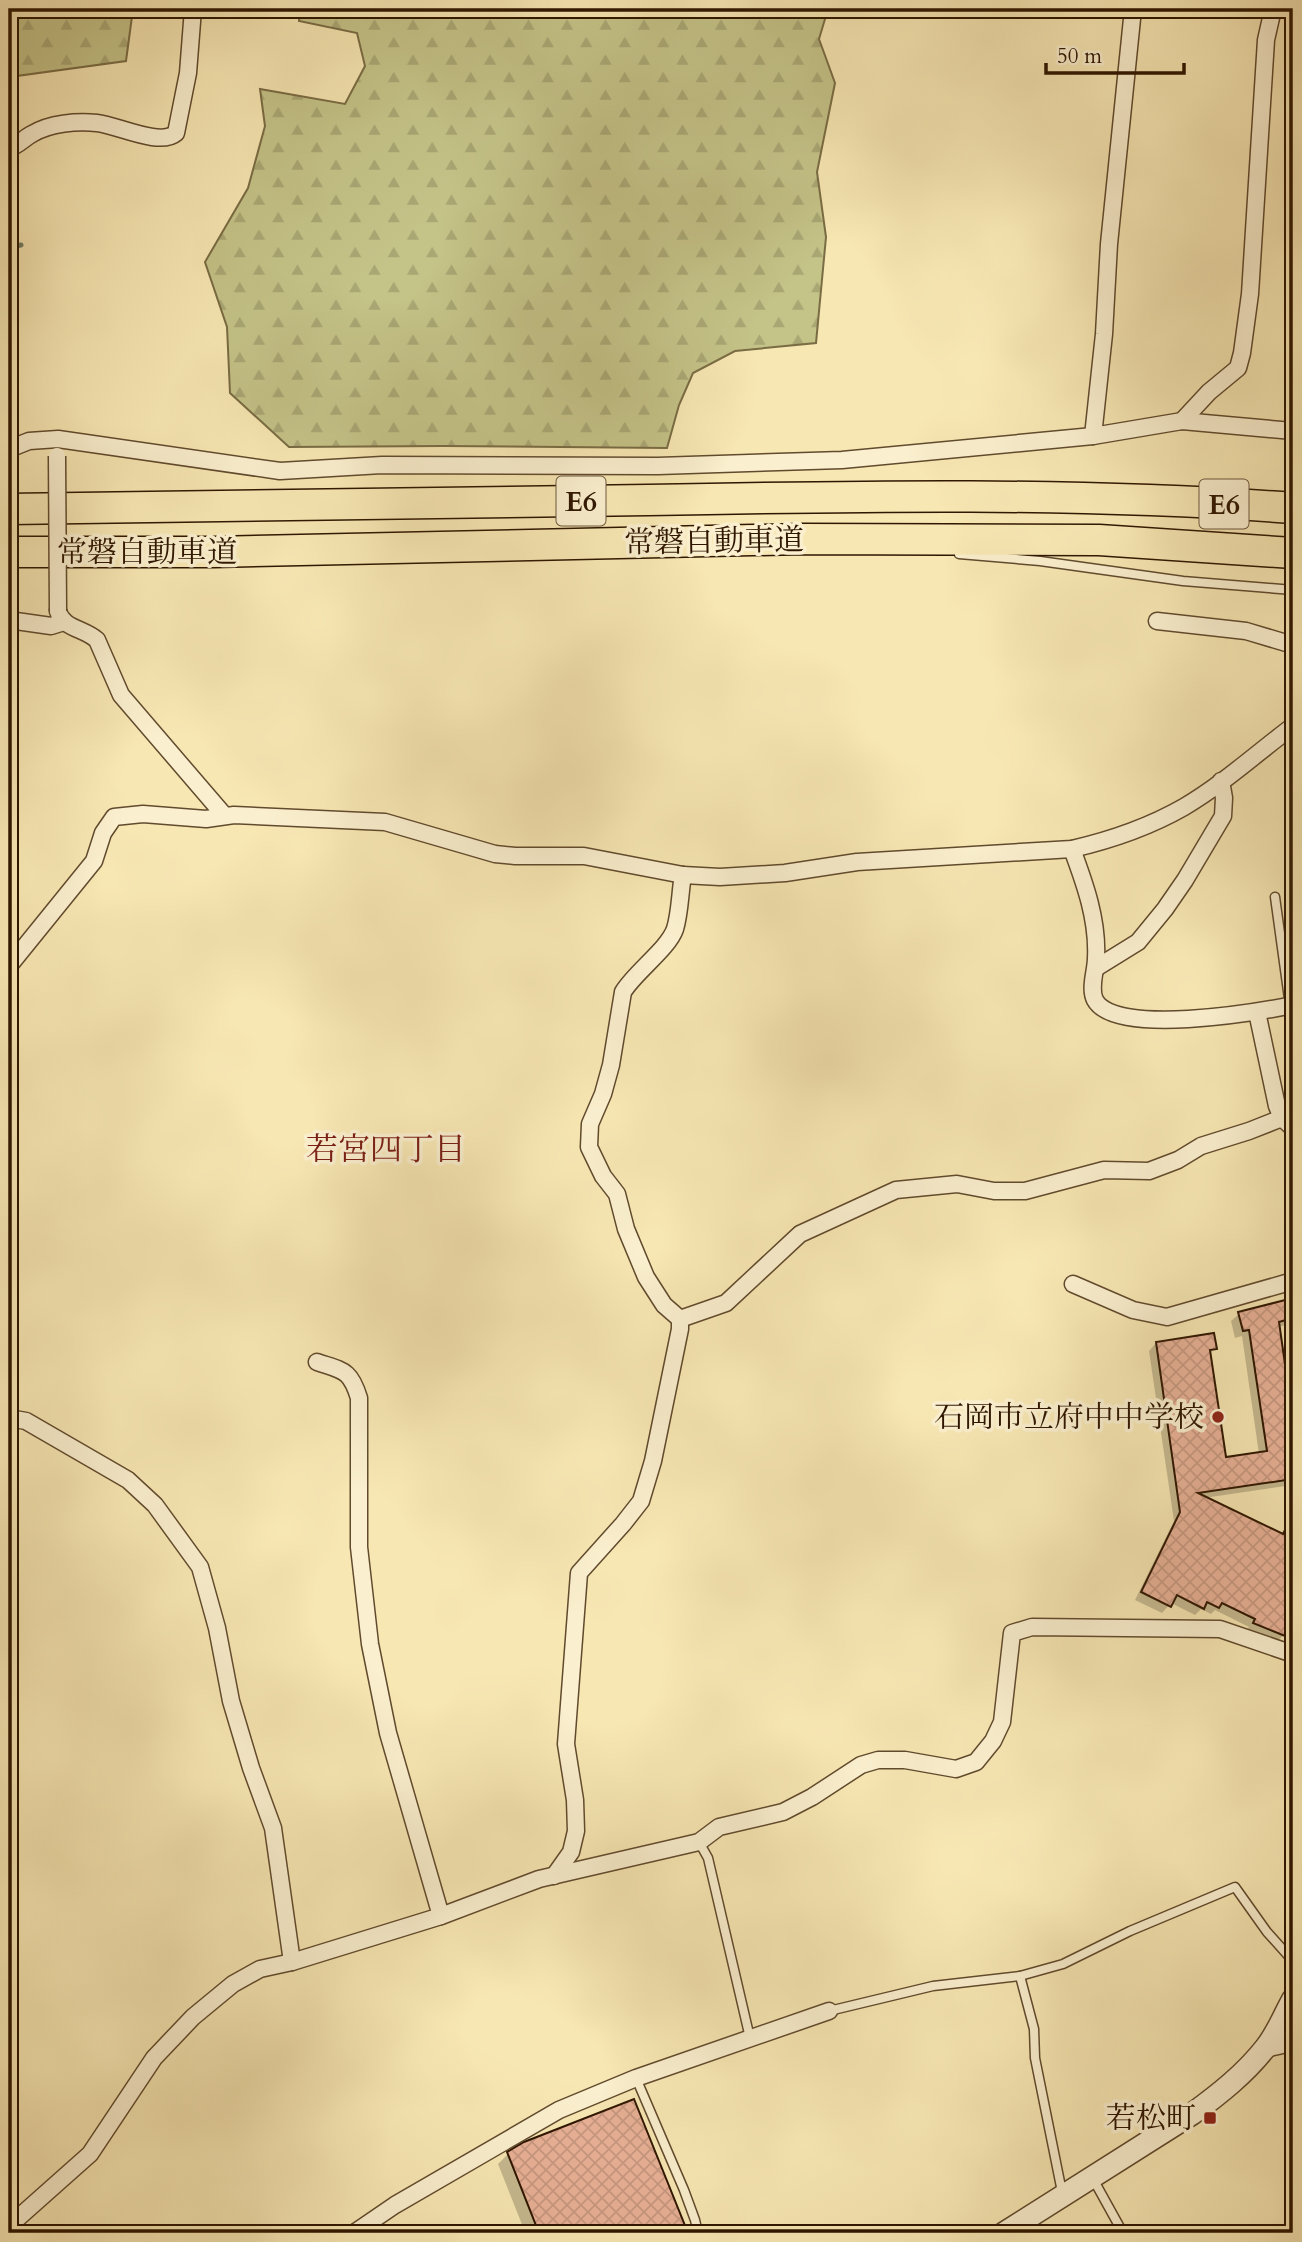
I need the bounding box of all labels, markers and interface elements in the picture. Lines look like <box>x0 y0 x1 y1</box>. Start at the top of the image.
scale bar <box>1046 32 1185 76</box>
text: 50 m <box>1057 42 1102 71</box>
road number: E6 <box>556 476 606 526</box>
road number: E6 <box>1200 480 1248 528</box>
street label: 常磐自動車道 <box>624 519 804 564</box>
street label: 常磐自動車道 <box>57 532 237 573</box>
district label: 若宮四丁目 <box>306 1128 466 1172</box>
place label: 石岡市立府中中学校 <box>934 1397 1204 1438</box>
marker: 石岡市立府中中学校 <box>1210 1409 1226 1425</box>
place label: 若松町 <box>1106 2098 1196 2139</box>
marker: 若松町 <box>1202 2110 1218 2126</box>

